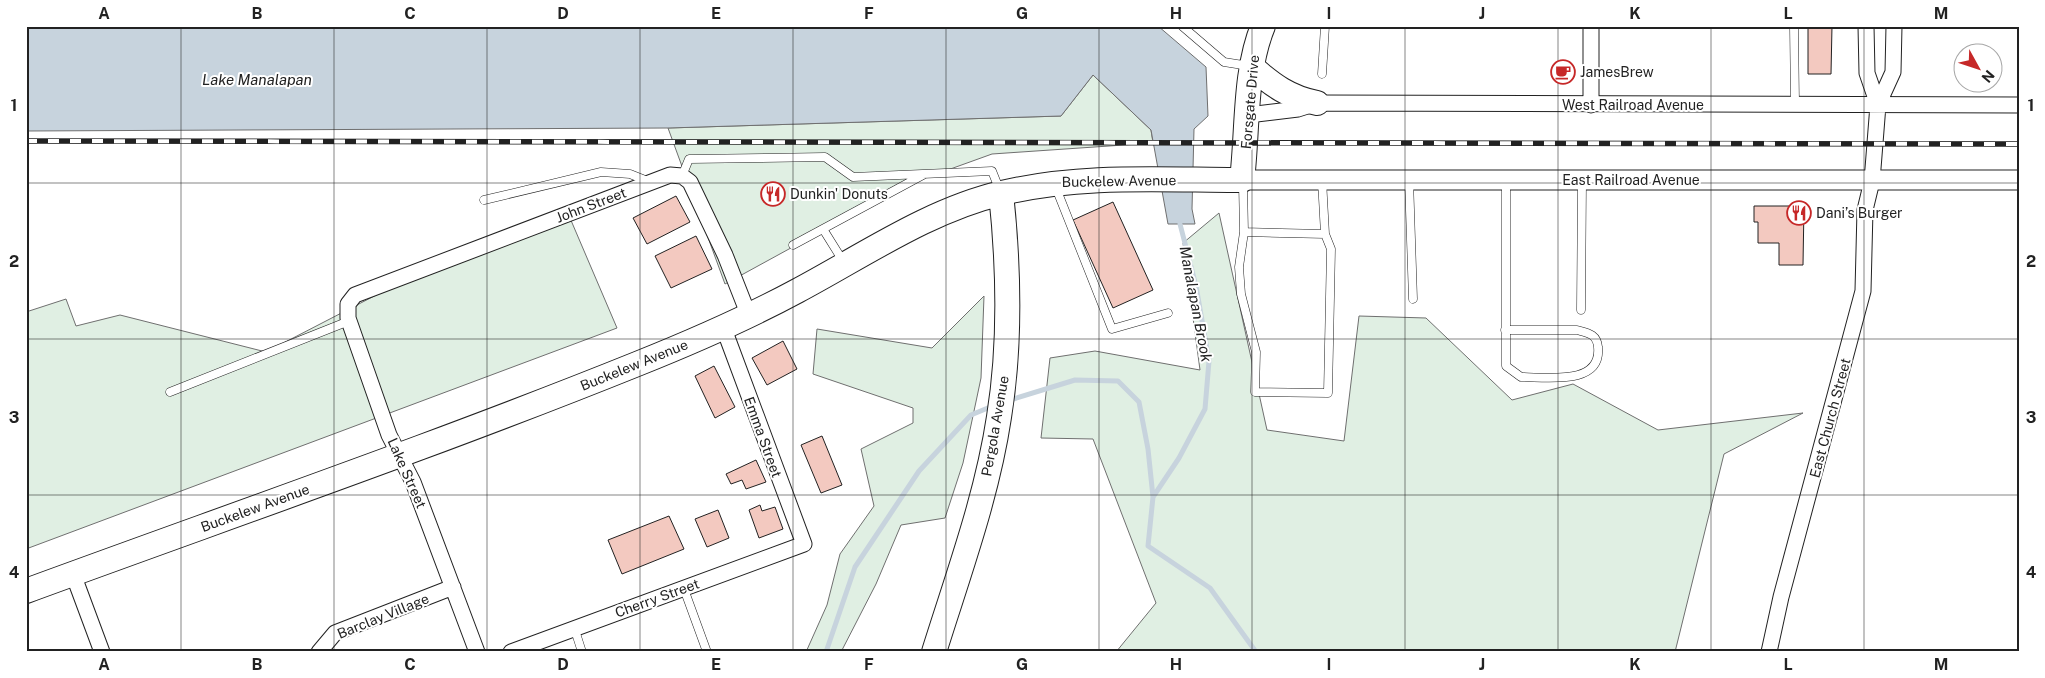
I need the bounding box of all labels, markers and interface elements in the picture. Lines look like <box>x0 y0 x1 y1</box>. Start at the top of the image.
text: A <box>98 4 110 23</box>
text: B <box>252 4 263 23</box>
text: C <box>404 4 416 23</box>
text: D <box>557 4 569 23</box>
text: E <box>711 4 721 23</box>
text: F <box>864 4 874 23</box>
text: G <box>1016 4 1028 23</box>
text: H <box>1170 4 1182 23</box>
text: I <box>1327 4 1331 23</box>
text: J <box>1479 4 1485 23</box>
text: K <box>1629 4 1641 23</box>
text: L <box>1783 4 1793 23</box>
text: M <box>1934 4 1948 23</box>
north arrow <box>1952 42 2002 92</box>
street label: Forsgate Drive <box>1238 54 1262 150</box>
cafe icon: JamesBrew <box>1550 59 1576 85</box>
place label: JamesBrew <box>1580 64 1654 80</box>
text: N <box>1978 67 1998 86</box>
water label: Lake Manalapan <box>202 71 312 88</box>
text: 1 <box>11 96 17 115</box>
text: 1 <box>2028 96 2034 115</box>
street label: West Railroad Avenue <box>1562 97 1704 113</box>
street label: Buckelew Avenue <box>1062 172 1176 190</box>
street label: East Railroad Avenue <box>1562 172 1700 188</box>
restaurant icon: Dunkin' Donuts <box>760 181 786 207</box>
street label: John Street <box>554 184 628 226</box>
place label: Dunkin' Donuts <box>790 186 888 202</box>
restaurant icon: Dani’s Burger <box>1786 200 1812 226</box>
place label: Dani’s Burger <box>1816 205 1903 221</box>
water label: Manalapan Brook <box>1176 245 1216 364</box>
text: 2 <box>9 252 19 271</box>
text: 2 <box>2026 252 2036 271</box>
street label: Buckelew Avenue <box>578 336 690 394</box>
street label: East Church Street <box>1806 356 1854 480</box>
street label: Pergola Avenue <box>978 374 1012 477</box>
street label: Emma Street <box>741 394 785 480</box>
text: 3 <box>9 408 19 427</box>
text: 3 <box>2026 408 2036 427</box>
street label: Lake Street <box>384 435 430 511</box>
street label: Buckelew Avenue <box>198 481 312 535</box>
text: 4 <box>9 563 20 582</box>
text: 4 <box>2026 563 2037 582</box>
street label: Cherry Street <box>613 575 701 621</box>
street label: Barclay Village <box>335 590 431 642</box>
text: A <box>98 655 110 674</box>
text: B <box>252 655 263 674</box>
text: C <box>404 655 416 674</box>
text: D <box>557 655 569 674</box>
text: E <box>711 655 721 674</box>
text: F <box>864 655 874 674</box>
text: G <box>1016 655 1028 674</box>
text: H <box>1170 655 1182 674</box>
text: I <box>1327 655 1331 674</box>
text: J <box>1479 655 1485 674</box>
text: K <box>1629 655 1641 674</box>
text: L <box>1783 655 1793 674</box>
text: M <box>1934 655 1948 674</box>

